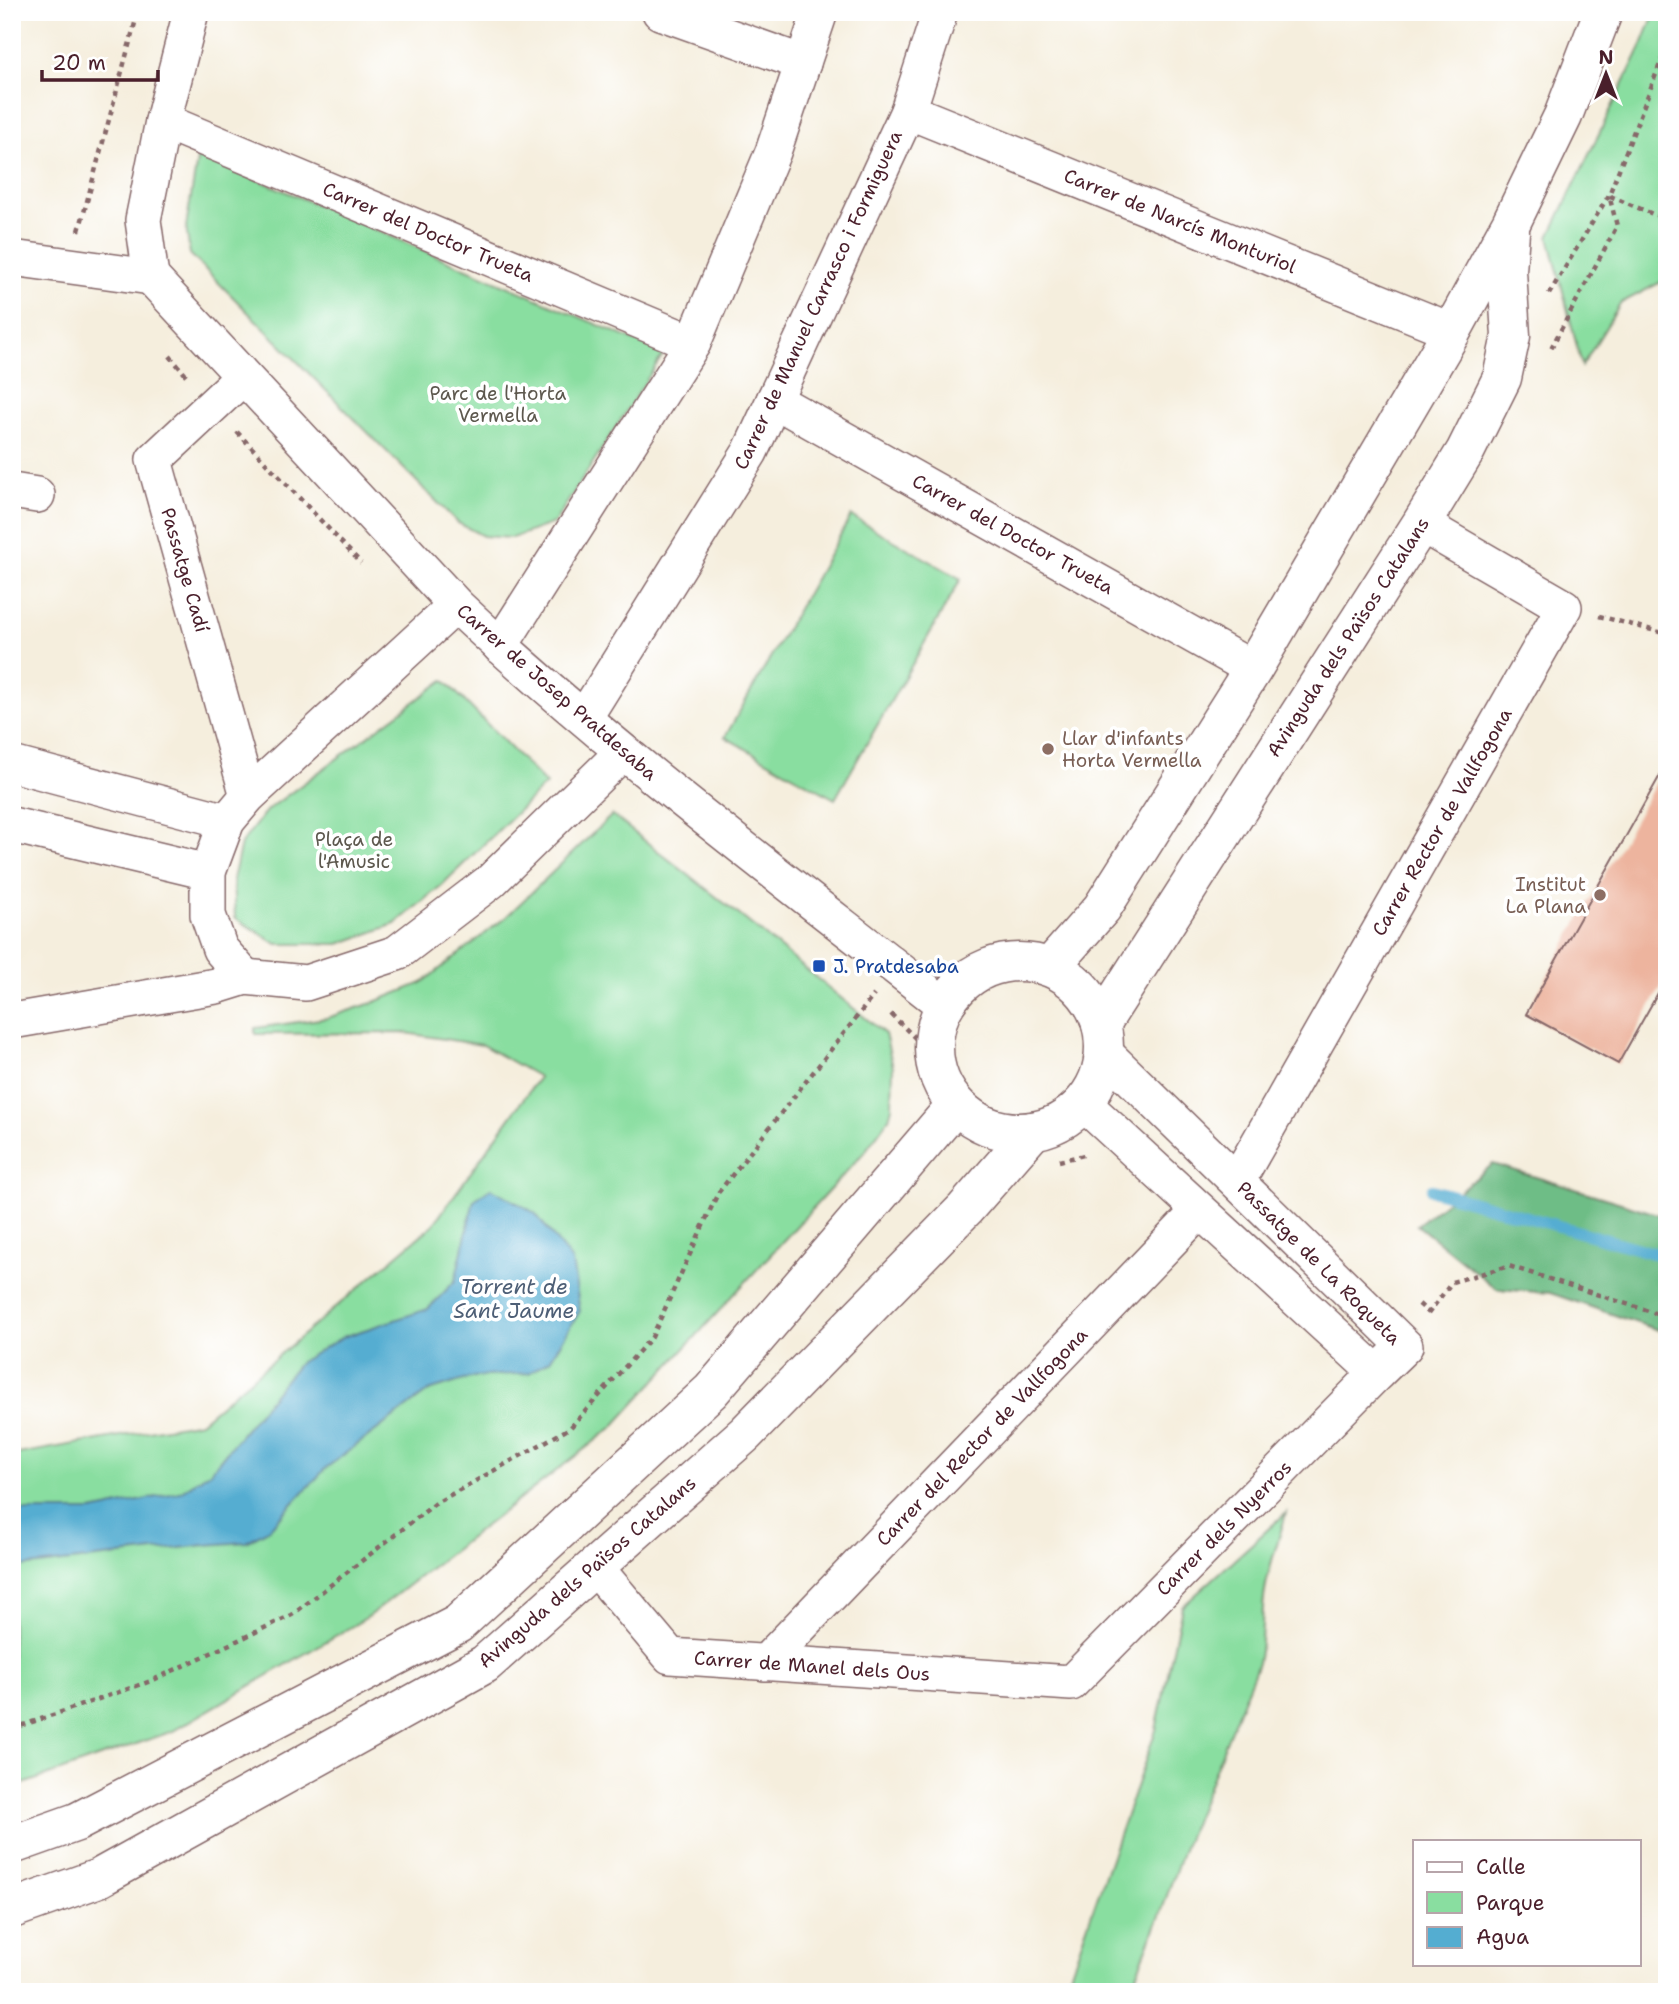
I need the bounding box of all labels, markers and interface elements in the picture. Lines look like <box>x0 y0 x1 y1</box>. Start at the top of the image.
scale bar <box>42 38 158 82</box>
north arrow <box>1570 38 1640 108</box>
text: N <box>1598 45 1614 70</box>
text: 20 m <box>52 49 106 77</box>
street label: Carrer de Manuel Carrasco i Formiguera <box>728 126 908 474</box>
street label: Carrer de Narcís Monturiol <box>1060 163 1300 279</box>
street label: Carrer del Doctor Trueta <box>319 176 537 288</box>
park label: Parc de l'Horta Vermella <box>430 381 567 428</box>
street label: Carrer del Doctor Trueta <box>908 468 1118 600</box>
street label: Passatge Cadí <box>155 505 215 636</box>
street label: Avinguda dels Països Catalans <box>1261 512 1435 762</box>
street label: Carrer de Josep Pratdesaba <box>452 598 663 786</box>
street label: Carrer Rector de Vallfogona <box>1366 703 1518 941</box>
place label: Llar d'infants Horta Vermella <box>1062 726 1202 773</box>
marker: Llar d'infants Horta Vermella <box>1040 741 1056 757</box>
park label: Plaça de l'Amusic <box>315 827 393 874</box>
place label: Institut La Plana <box>1506 872 1586 919</box>
marker: Institut La Plana <box>1592 887 1608 903</box>
place label: J. Pratdesaba <box>833 954 959 979</box>
marker: J. Pratdesaba <box>811 958 827 974</box>
street label: Passatge de La Roqueta <box>1232 1176 1406 1350</box>
water label: Torrent de Sant Jaume <box>454 1273 574 1325</box>
street label: Carrer del Rector de Vallfogona <box>871 1322 1093 1551</box>
street label: Carrer dels Nyerros <box>1151 1455 1297 1601</box>
street label: Avinguda dels Països Catalans <box>473 1470 701 1674</box>
street label: Carrer de Manel dels Ous <box>693 1645 931 1687</box>
legend <box>1413 1840 1640 1966</box>
text: Calle <box>1476 1853 1526 1881</box>
text: Parque <box>1476 1889 1545 1917</box>
text: Agua <box>1476 1923 1529 1951</box>

